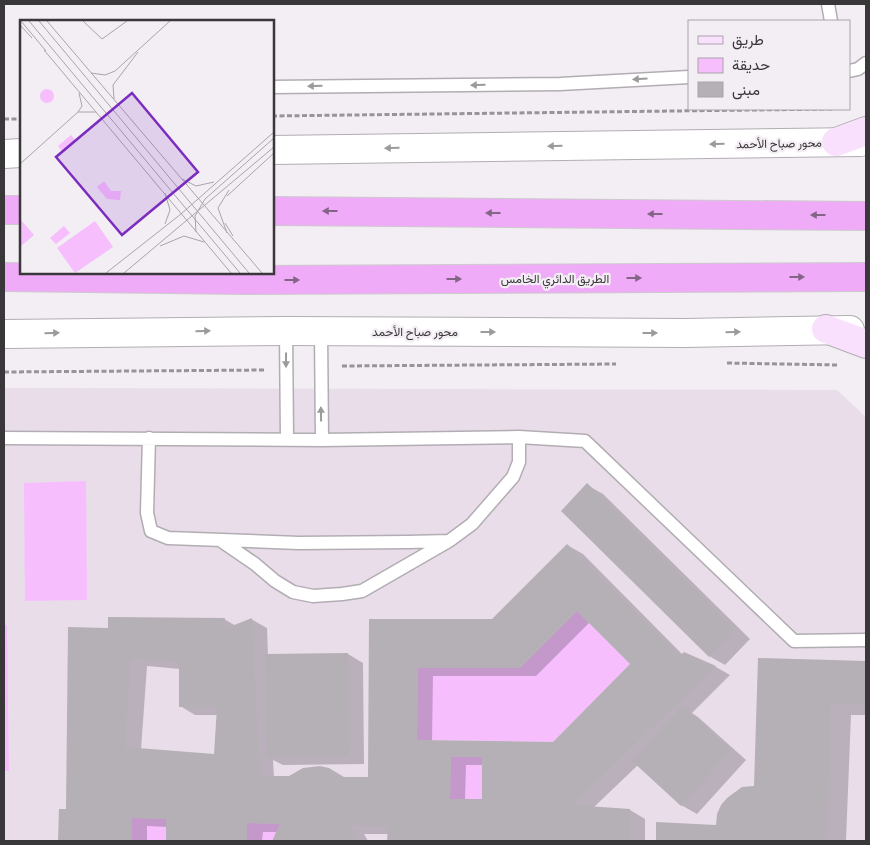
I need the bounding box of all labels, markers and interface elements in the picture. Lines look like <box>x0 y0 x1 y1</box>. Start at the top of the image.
inset map <box>20 20 274 274</box>
legend <box>688 20 850 110</box>
text: طريق <box>732 31 764 50</box>
text: حديقة <box>732 56 770 74</box>
one-way arrow <box>632 76 648 84</box>
one-way arrow <box>469 81 485 89</box>
text: مبنى <box>732 81 760 100</box>
one-way arrow <box>307 82 323 90</box>
street label: محور صباح الأحمد <box>736 136 822 153</box>
one-way arrow <box>709 140 725 148</box>
one-way arrow <box>546 142 562 150</box>
one-way arrow <box>384 145 400 153</box>
one-way arrow <box>322 207 338 215</box>
one-way arrow <box>484 209 500 217</box>
one-way arrow <box>647 210 663 218</box>
one-way arrow <box>809 211 825 219</box>
street label: الطريق الدائري الخامس <box>501 272 609 289</box>
one-way arrow <box>789 273 805 281</box>
one-way arrow <box>626 274 642 282</box>
one-way arrow <box>446 275 462 283</box>
one-way arrow <box>284 276 300 284</box>
street label: محور صباح الأحمد <box>372 325 458 341</box>
one-way arrow <box>195 327 211 335</box>
one-way arrow <box>480 328 496 336</box>
one-way arrow <box>726 328 742 336</box>
one-way arrow <box>45 329 61 337</box>
one-way arrow <box>642 329 658 337</box>
one-way arrow <box>282 352 290 368</box>
one-way arrow <box>317 406 325 422</box>

